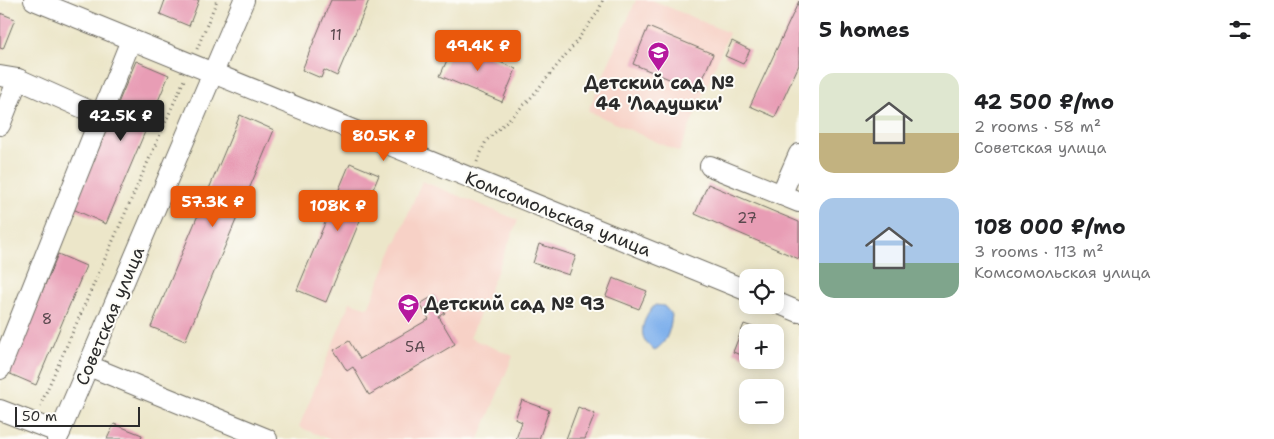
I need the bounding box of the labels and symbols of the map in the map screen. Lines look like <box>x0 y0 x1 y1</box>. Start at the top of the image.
house number: 11 <box>330 25 342 45</box>
pin: 49.4K ₽ <box>432 30 524 72</box>
school or university icon: Детский сад № 44 'Ладушки' <box>647 41 671 72</box>
place label: Детский сад № 44 'Ладушки' <box>584 71 734 116</box>
pin: 42.5K ₽ <box>75 100 167 142</box>
pin: 80.5K ₽ <box>338 120 430 162</box>
street label: Комсомольская улица <box>461 166 655 262</box>
pin: 57.3K ₽ <box>167 186 259 228</box>
pin: 108K ₽ <box>297 190 379 232</box>
house number: 27 <box>737 208 757 228</box>
street label: Советская улица <box>70 243 150 389</box>
school or university icon: Детский сад № 93 <box>396 292 420 323</box>
place label: Детский сад № 93 <box>424 292 605 316</box>
house number: 8 <box>42 309 52 329</box>
house number: 5А <box>405 337 425 357</box>
scale bar <box>15 404 140 427</box>

